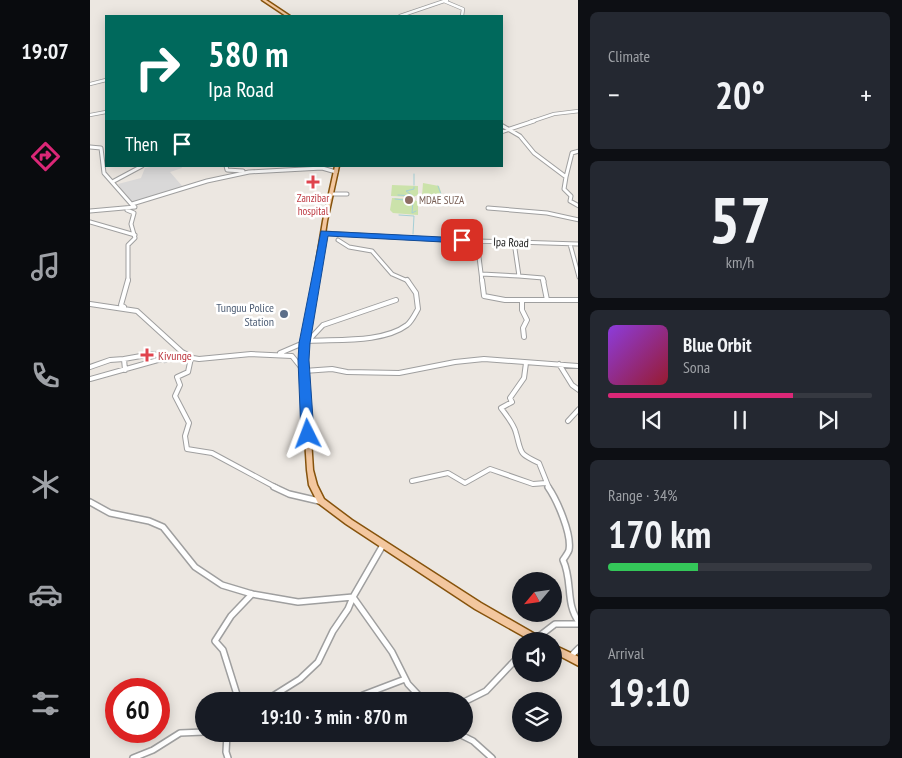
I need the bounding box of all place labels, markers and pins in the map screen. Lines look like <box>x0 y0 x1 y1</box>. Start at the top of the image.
marker: Zanzibar hospital <box>306 175 320 189</box>
place label: Zanzibar hospital <box>297 191 329 218</box>
place label: MDAE SUZA <box>419 193 465 207</box>
marker: MDAE SUZA <box>403 194 415 206</box>
pin <box>441 219 483 261</box>
place label: Tunguu Police Station <box>216 300 274 329</box>
marker: Tunguu Police Station <box>278 308 290 320</box>
marker: Kivunge <box>140 348 154 362</box>
place label: Kivunge <box>158 348 192 363</box>

